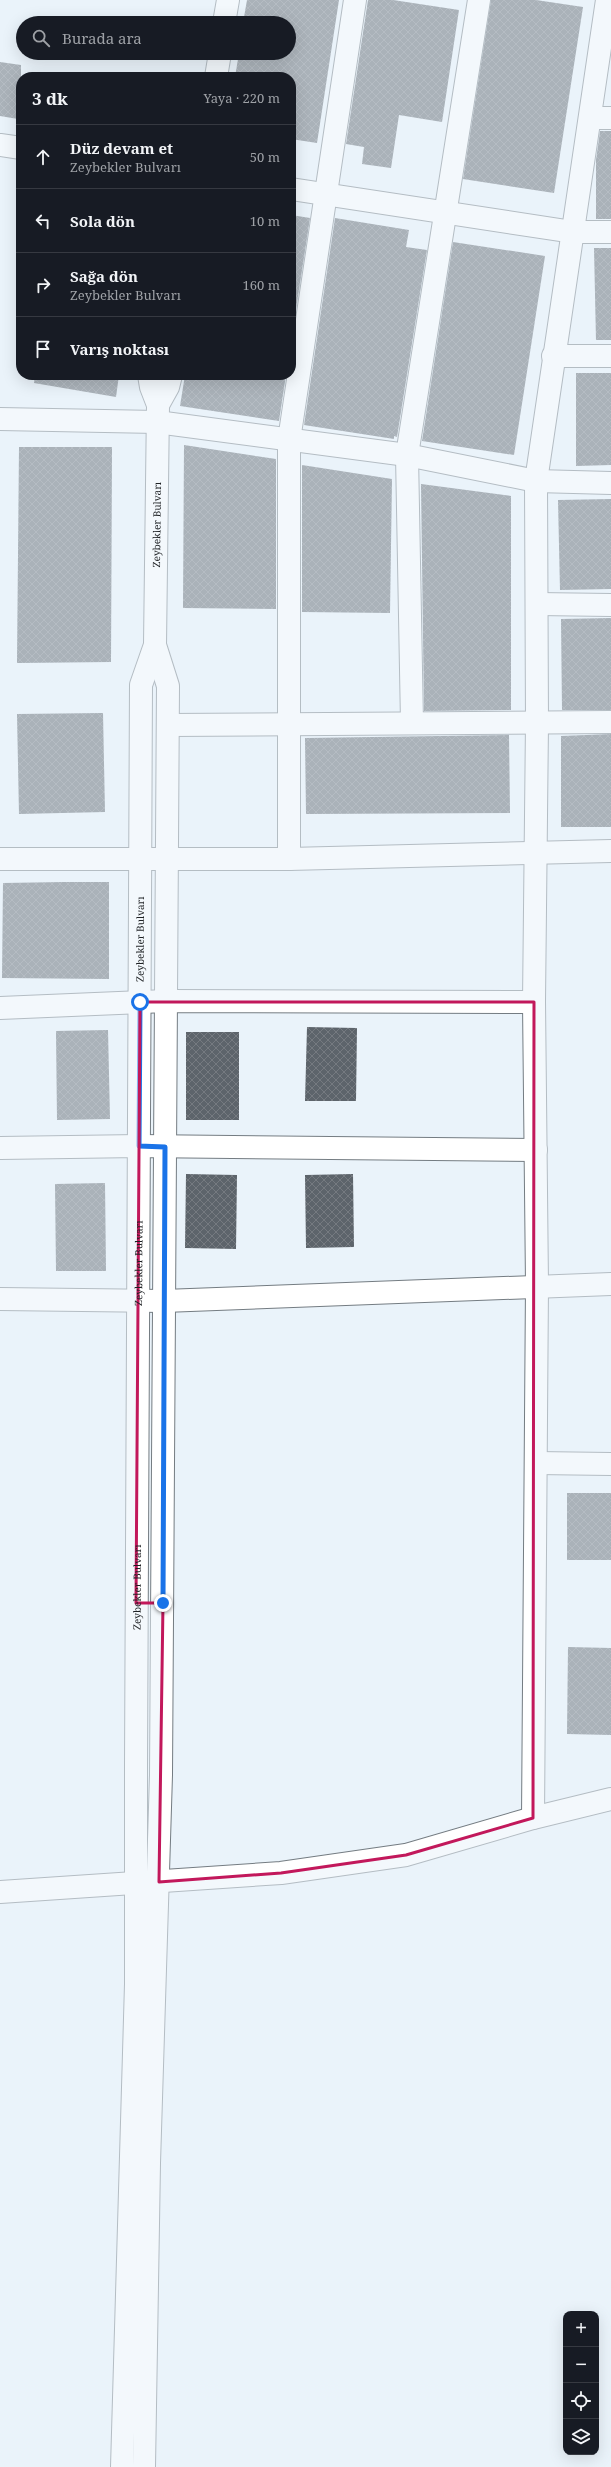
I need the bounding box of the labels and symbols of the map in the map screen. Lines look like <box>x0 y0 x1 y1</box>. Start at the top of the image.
street label: Zeybekler Bulvarı <box>149 481 164 567</box>
street label: Zeybekler Bulvarı <box>133 896 147 982</box>
route start <box>131 993 149 1011</box>
street label: Zeybekler Bulvarı <box>131 1220 146 1306</box>
street label: Zeybekler Bulvarı <box>130 1544 144 1630</box>
route end <box>154 1594 172 1612</box>

